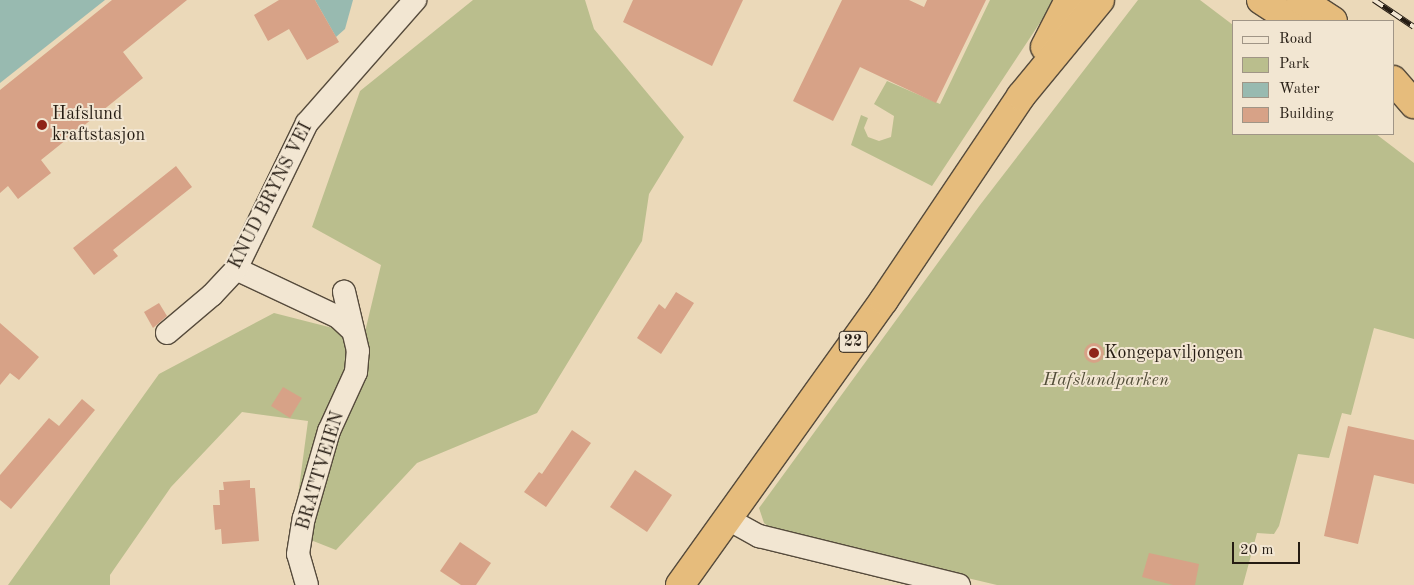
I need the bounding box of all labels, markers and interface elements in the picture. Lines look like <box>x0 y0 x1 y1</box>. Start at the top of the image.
legend <box>1232 20 1394 135</box>
text: Road <box>1279 32 1312 47</box>
text: Park <box>1279 57 1310 72</box>
text: Water <box>1279 82 1320 97</box>
place label: Hafslund kraftstasjon <box>52 104 145 146</box>
text: Building <box>1279 107 1334 122</box>
marker: Hafslund kraftstasjon <box>36 119 48 131</box>
street label: KNUD BRYNS VEI <box>225 119 317 273</box>
road number: 22 <box>838 328 868 356</box>
place label: Kongepaviljongen <box>1104 342 1243 364</box>
marker: Kongepaviljongen <box>1088 347 1100 359</box>
park label: Hafslundparken <box>1043 369 1169 391</box>
street label: BRATTVEIEN <box>293 409 349 533</box>
scale bar <box>1234 532 1302 564</box>
text: 20 m <box>1240 543 1274 558</box>

